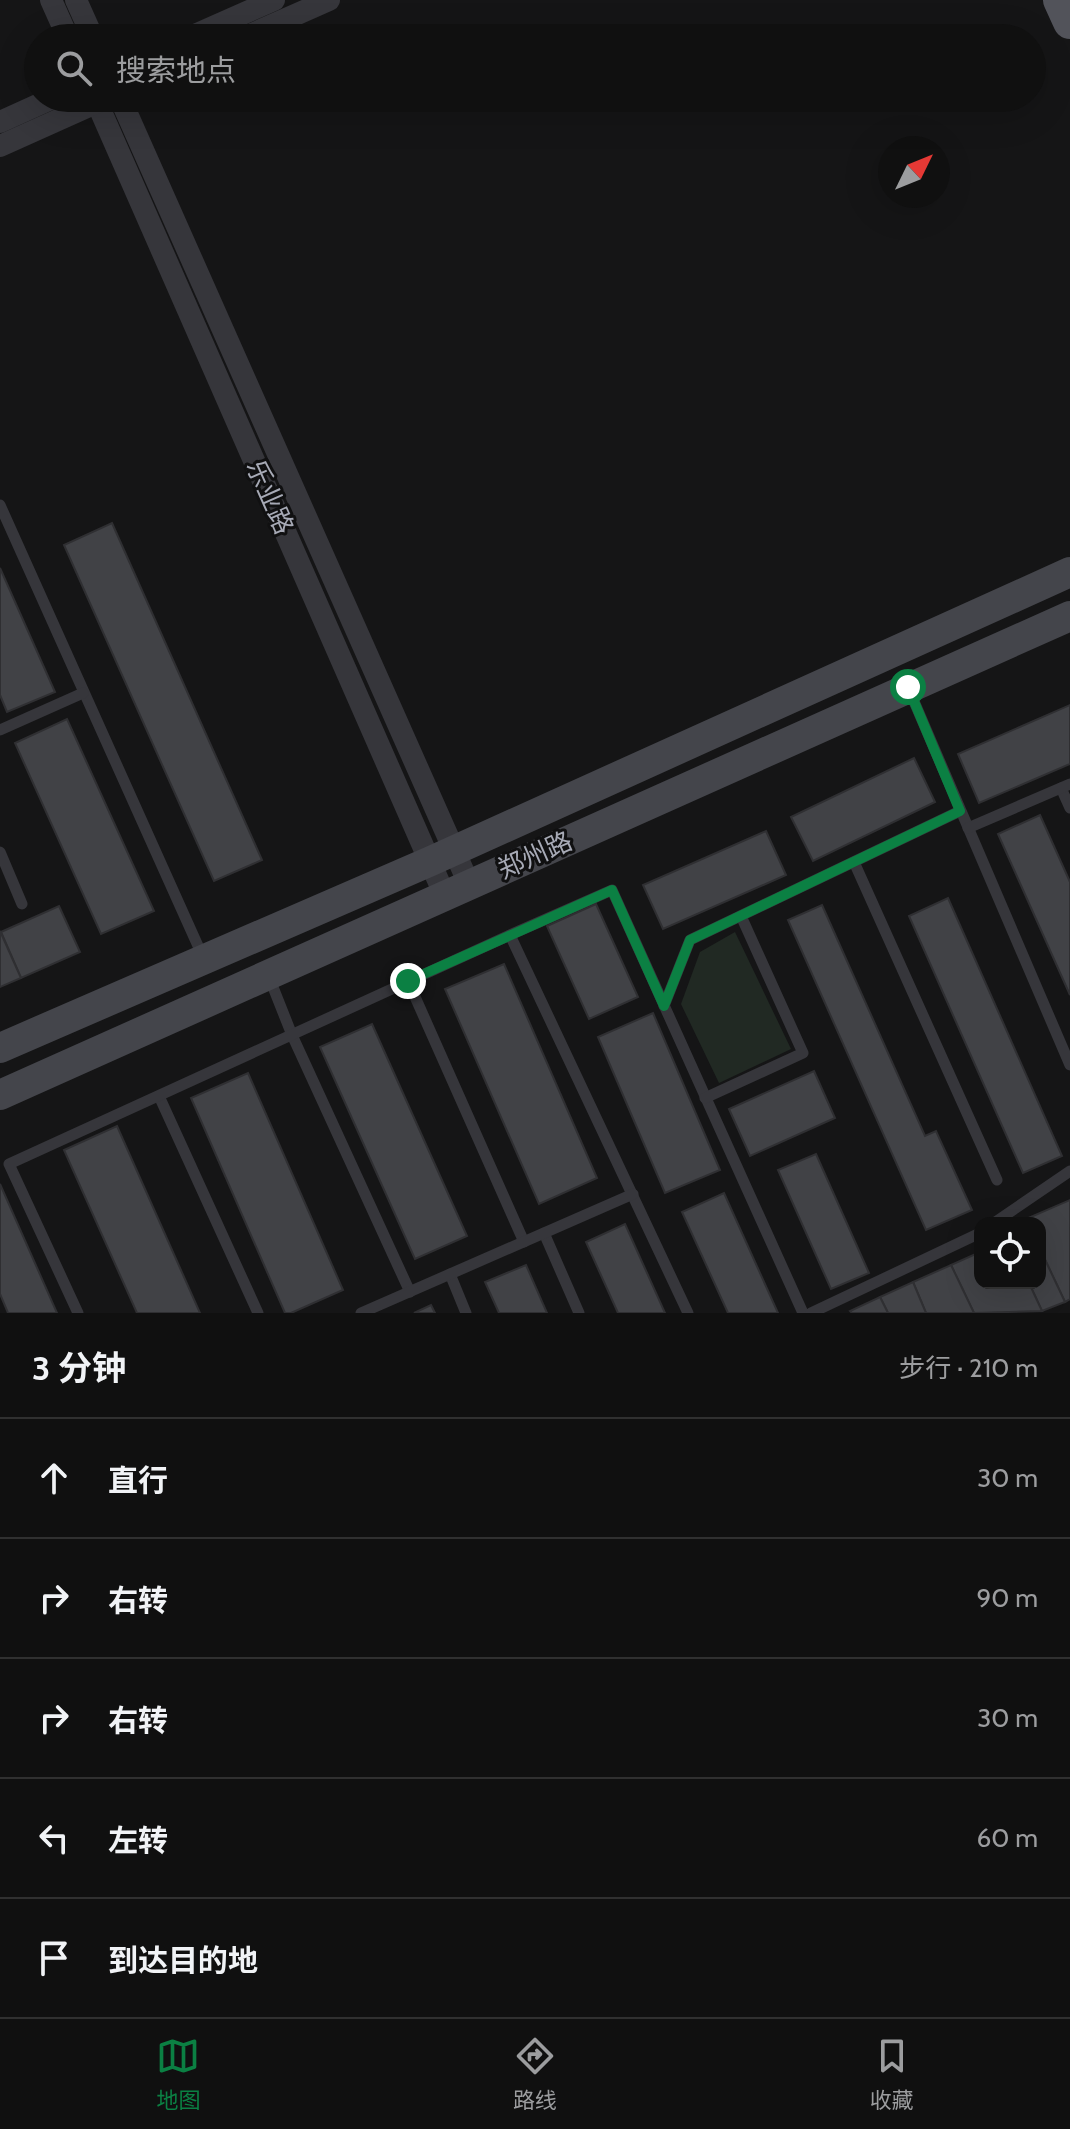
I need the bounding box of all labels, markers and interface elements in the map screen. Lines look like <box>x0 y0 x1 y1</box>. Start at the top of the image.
search box <box>24 24 1046 112</box>
icon: search <box>52 46 96 90</box>
text: 搜索地点 <box>116 52 236 89</box>
north arrow <box>878 136 950 208</box>
street label: 乐业路 <box>240 455 300 539</box>
route start <box>890 669 926 705</box>
street label: 郑州路 <box>493 825 577 885</box>
route end <box>390 963 426 999</box>
map controls <box>974 1217 1046 1289</box>
button: locate <box>974 1217 1046 1289</box>
text: 3 分钟 <box>32 1347 126 1389</box>
text: 步行 · 210 m <box>899 1352 1038 1384</box>
icon: ahead <box>32 1456 76 1500</box>
text: 直行 <box>108 1462 168 1499</box>
text: 30 m <box>977 1462 1038 1494</box>
icon: right <box>32 1576 76 1620</box>
text: 右转 <box>108 1582 168 1619</box>
text: 90 m <box>976 1582 1038 1614</box>
icon: right <box>32 1696 76 1740</box>
text: 右转 <box>108 1702 168 1739</box>
text: 30 m <box>977 1702 1038 1734</box>
icon: left <box>32 1816 76 1860</box>
text: 左转 <box>108 1822 168 1859</box>
text: 60 m <box>976 1822 1038 1854</box>
icon: arrive <box>32 1936 76 1980</box>
text: 到达目的地 <box>108 1942 258 1979</box>
tab: 地图 <box>156 2034 200 2114</box>
tab: 路线 <box>513 2034 557 2114</box>
tab: 收藏 <box>870 2034 914 2114</box>

